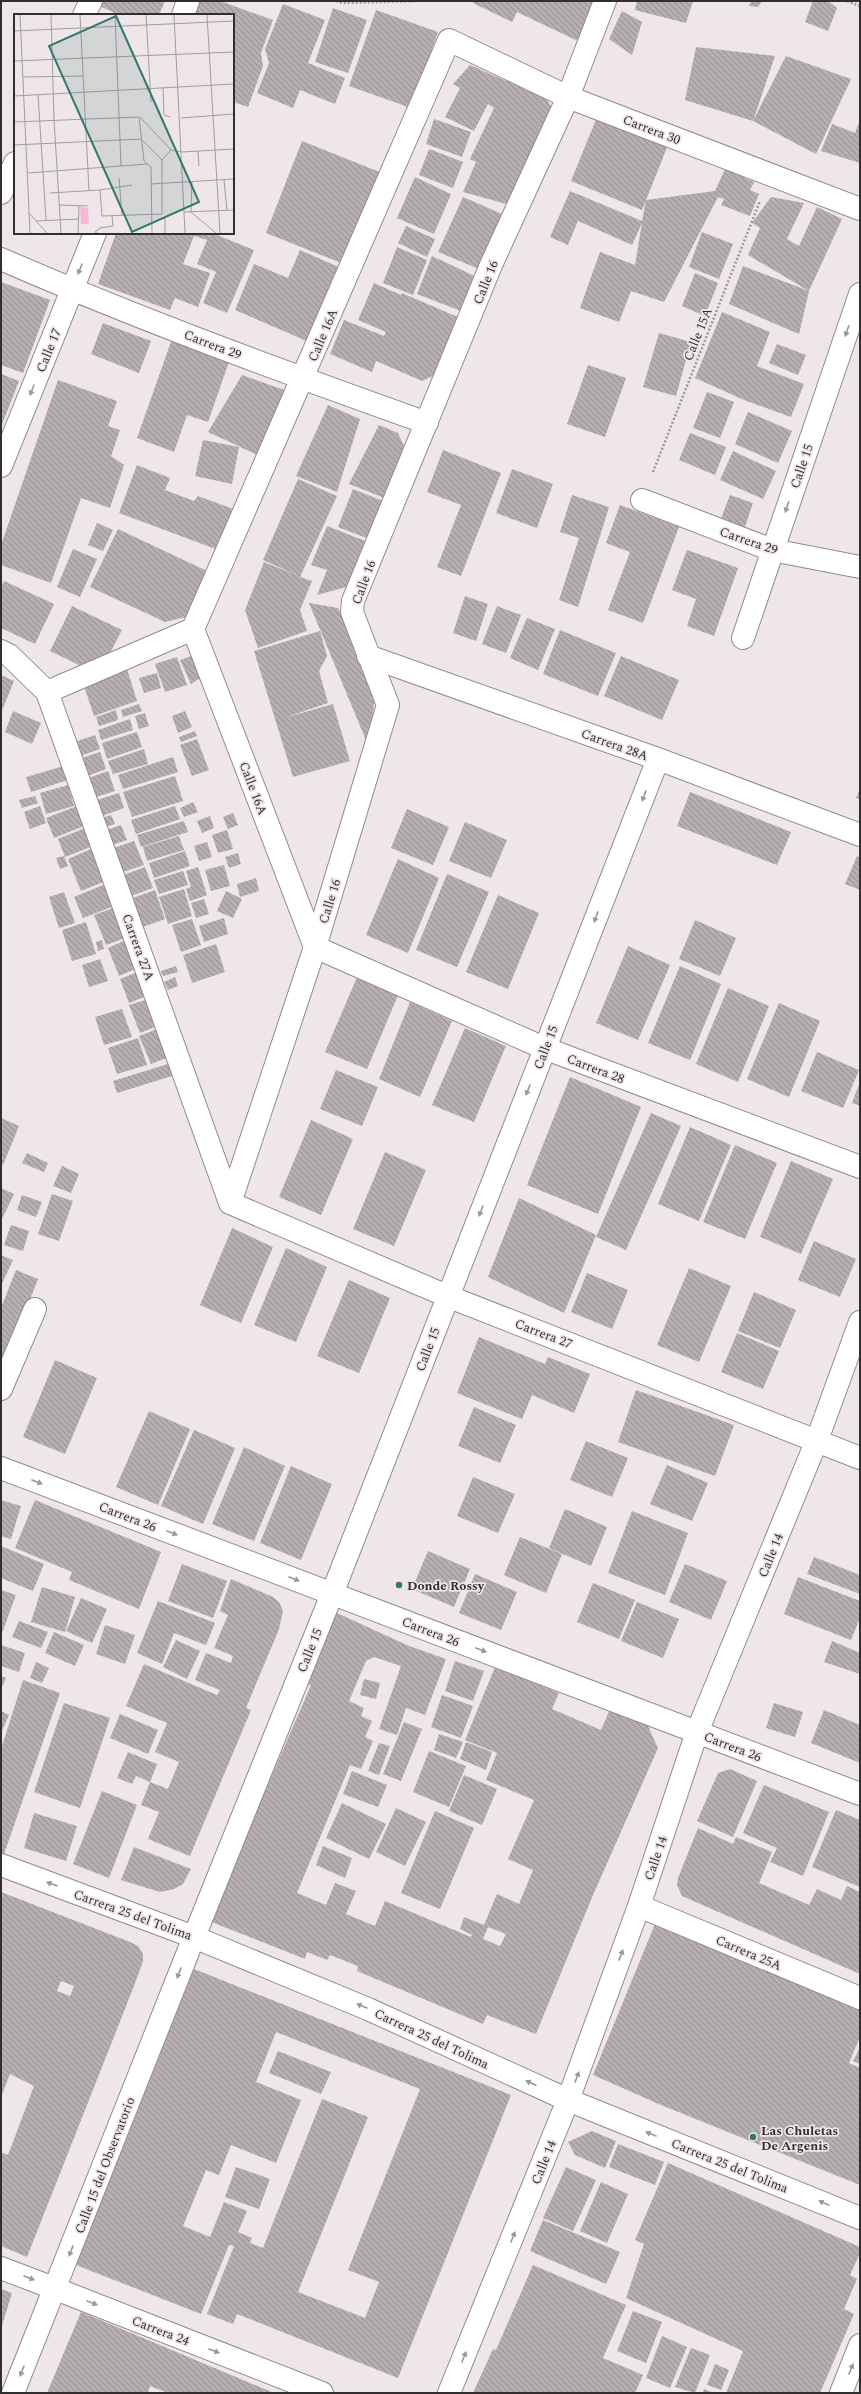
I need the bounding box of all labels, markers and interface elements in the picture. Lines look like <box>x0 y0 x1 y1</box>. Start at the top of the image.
inset map <box>14 14 234 234</box>
street label: Carrera 30 <box>620 110 684 150</box>
street label: Calle 16 <box>468 257 504 307</box>
one-way arrow <box>77 264 83 276</box>
street label: Calle 15A <box>678 305 718 364</box>
street label: Calle 16A <box>303 306 343 365</box>
street label: Calle 17 <box>31 325 67 375</box>
street label: Carrera 29 <box>181 325 245 365</box>
one-way arrow <box>844 326 850 338</box>
one-way arrow <box>28 384 34 396</box>
street label: Calle 15 <box>785 441 819 491</box>
one-way arrow <box>784 502 790 514</box>
street label: Carrera 29 <box>717 522 781 560</box>
street label: Calle 16 <box>347 557 381 607</box>
street label: Carrera 28A <box>578 724 651 766</box>
street label: Calle 16A <box>234 759 272 818</box>
one-way arrow <box>640 790 646 802</box>
street label: Calle 16 <box>314 876 346 926</box>
street label: Carrera 27A <box>117 911 160 984</box>
one-way arrow <box>593 911 599 922</box>
street label: Calle 15 <box>528 1022 563 1072</box>
street label: Carrera 28 <box>564 1049 627 1089</box>
one-way arrow <box>525 1084 531 1095</box>
one-way arrow <box>477 1205 483 1217</box>
street label: Carrera 27 <box>512 1314 575 1354</box>
street label: Calle 15 <box>410 1324 445 1374</box>
one-way arrow <box>32 1479 44 1485</box>
street label: Carrera 26 <box>96 1497 160 1537</box>
one-way arrow <box>167 1530 179 1536</box>
street label: Calle 14 <box>753 1530 789 1580</box>
place label: Donde Rossy <box>407 1576 485 1596</box>
one-way arrow <box>288 1577 300 1583</box>
marker: Donde Rossy <box>394 1580 404 1590</box>
street label: Carrera 26 <box>399 1612 463 1652</box>
street label: Calle 15 <box>292 1625 328 1675</box>
one-way arrow <box>475 1648 487 1654</box>
street label: Carrera 26 <box>701 1727 765 1767</box>
street label: Calle 14 <box>639 1833 673 1883</box>
one-way arrow <box>45 1881 57 1887</box>
street label: Carrera 25 del Tolima <box>71 1884 195 1946</box>
street label: Carrera 25A <box>712 1930 785 1976</box>
one-way arrow <box>619 1948 625 1960</box>
one-way arrow <box>176 1967 182 1979</box>
one-way arrow <box>356 2003 368 2009</box>
street label: Carrera 25 del Tolima <box>371 2003 493 2075</box>
one-way arrow <box>574 2070 580 2082</box>
one-way arrow <box>525 2080 537 2086</box>
street label: Calle 15 del Observatorio <box>70 2094 140 2237</box>
place label: Las Chuletas De Argenis <box>761 2121 838 2156</box>
one-way arrow <box>645 2130 657 2136</box>
marker: Las Chuletas De Argenis <box>748 2132 758 2142</box>
street label: Carrera 25 del Tolima <box>668 2133 792 2199</box>
street label: Calle 14 <box>526 2137 562 2187</box>
one-way arrow <box>817 2200 829 2206</box>
one-way arrow <box>510 2230 516 2242</box>
one-way arrow <box>68 2245 74 2257</box>
one-way arrow <box>23 2276 35 2282</box>
one-way arrow <box>87 2301 99 2307</box>
street label: Carrera 24 <box>129 2311 193 2351</box>
one-way arrow <box>208 2348 220 2354</box>
one-way arrow <box>461 2350 467 2362</box>
one-way arrow <box>848 2363 854 2375</box>
one-way arrow <box>19 2366 25 2378</box>

